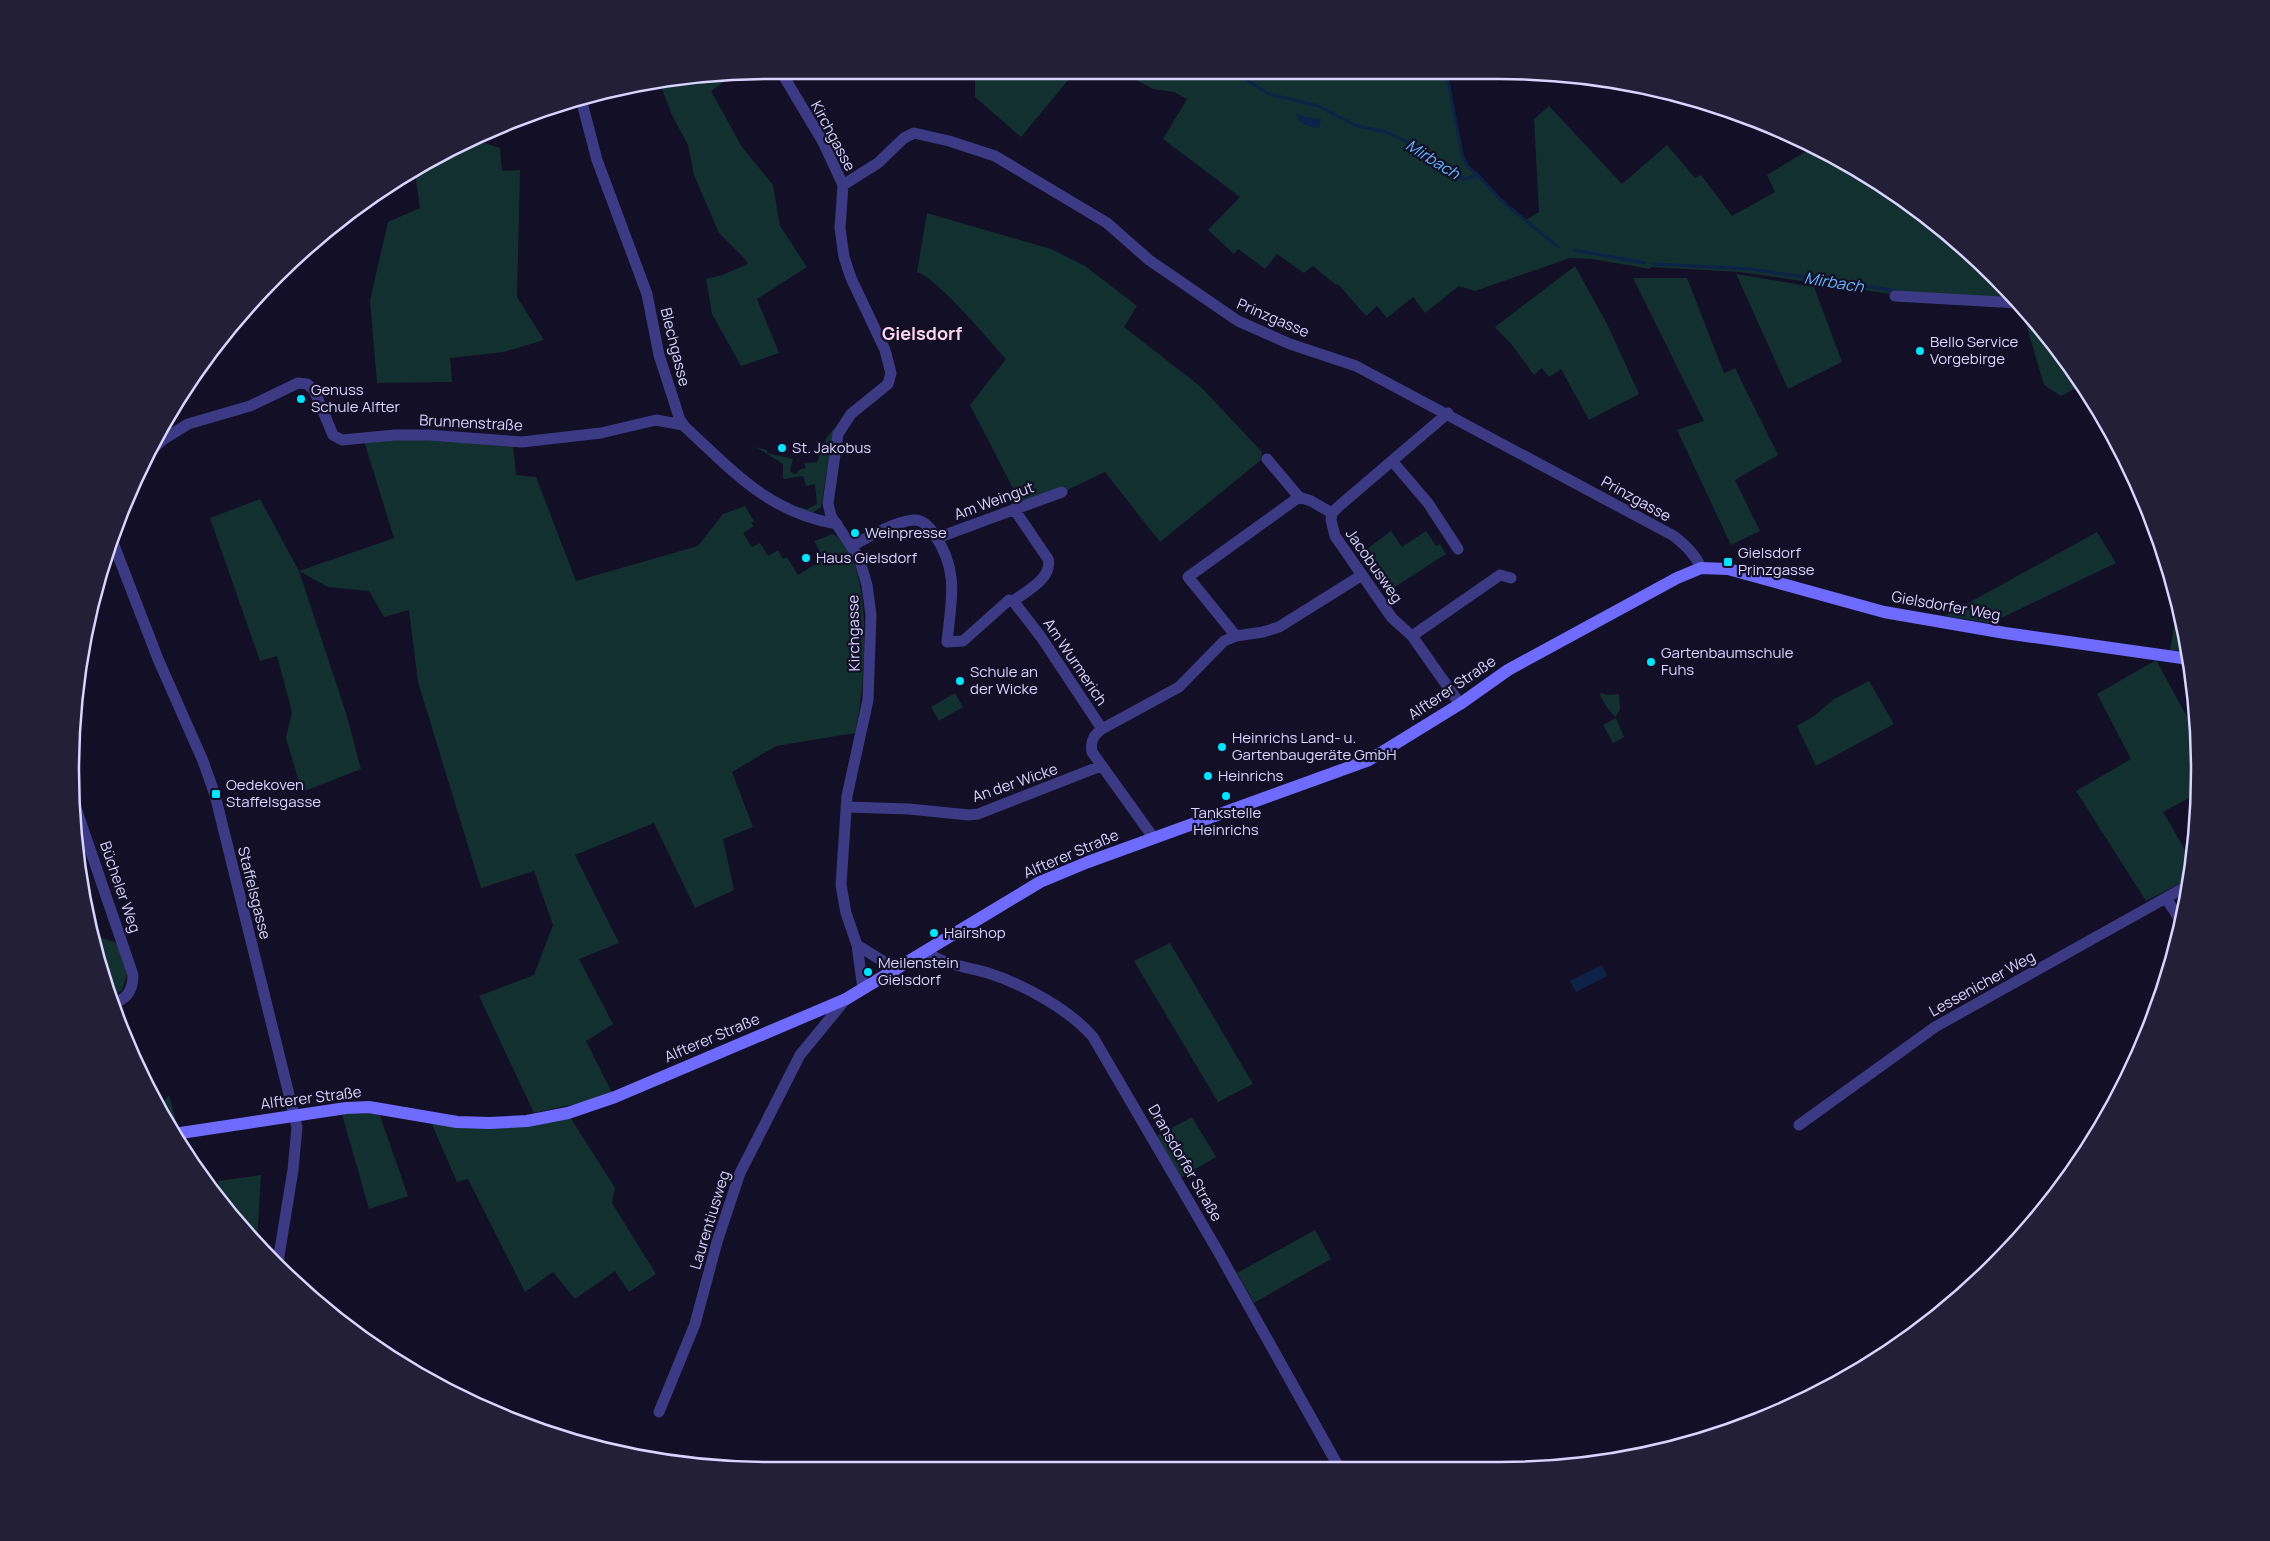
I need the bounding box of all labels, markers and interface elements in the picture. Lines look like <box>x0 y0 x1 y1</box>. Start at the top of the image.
street label: Kirchgasse <box>806 97 861 175</box>
water label: Mirbach <box>1402 134 1465 184</box>
water label: Mirbach <box>1803 266 1866 298</box>
street label: Prinzgasse <box>1234 293 1313 342</box>
street label: Blechgasse <box>656 305 695 389</box>
district label: Gielsdorf <box>882 321 962 345</box>
place label: Bello Service Vorgebirge <box>1930 331 2018 369</box>
marker: Bello Service Vorgebirge <box>1914 345 1926 357</box>
place label: Genuss Schule Alfter <box>311 379 400 417</box>
marker: Genuss Schule Alfter <box>295 393 307 405</box>
street label: Brunnenstraße <box>419 409 524 436</box>
place label: St. Jakobus <box>792 437 871 458</box>
marker: St. Jakobus <box>776 442 788 454</box>
street label: Prinzgasse <box>1598 471 1675 526</box>
street label: Am Weingut <box>951 476 1037 525</box>
place label: Weinpresse <box>865 522 947 543</box>
street label: Jacobusweg <box>1341 524 1408 607</box>
marker: Weinpresse <box>849 527 861 539</box>
place label: Gielsdorf Prinzgasse <box>1738 542 1815 580</box>
place label: Haus Gielsdorf <box>816 547 918 568</box>
marker: Haus Gielsdorf <box>800 552 812 564</box>
marker: Gielsdorf Prinzgasse <box>1722 556 1734 568</box>
street label: Gielsdorfer Weg <box>1890 586 2002 625</box>
street label: Kirchgasse <box>842 594 865 671</box>
street label: Am Wurmerich <box>1039 614 1112 709</box>
place label: Gartenbaumschule Fuhs <box>1661 642 1794 680</box>
street label: Alfterer Straße <box>1404 650 1500 725</box>
marker: Gartenbaumschule Fuhs <box>1645 656 1657 668</box>
place label: Schule an der Wicke <box>970 661 1038 699</box>
marker: Schule an der Wicke <box>954 675 966 687</box>
place label: Heinrichs Land- u. Gartenbaugeräte GmbH <box>1232 727 1397 765</box>
marker: Heinrichs Land- u. Gartenbaugeräte GmbH <box>1216 741 1228 753</box>
street label: An der Wicke <box>969 758 1061 807</box>
place label: Heinrichs <box>1218 765 1284 786</box>
marker: Heinrichs <box>1202 770 1214 782</box>
place label: Oedekoven Staffelsgasse <box>226 774 321 812</box>
marker: Oedekoven Staffelsgasse <box>210 788 222 800</box>
marker: Tankstelle Heinrichs <box>1220 790 1232 802</box>
place label: Tankstelle Heinrichs <box>1191 802 1262 840</box>
street label: Alfterer Straße <box>1020 824 1122 883</box>
street label: Bücheler Weg <box>95 838 146 935</box>
street label: Staffelsgasse <box>233 844 276 942</box>
place label: Hairshop <box>944 922 1006 943</box>
marker: Hairshop <box>928 927 940 939</box>
street label: Lessenicher Weg <box>1925 946 2039 1021</box>
place label: Meilenstein Gielsdorf <box>878 952 959 990</box>
marker: Meilenstein Gielsdorf <box>862 966 874 978</box>
street label: Alfterer Straße <box>661 1008 763 1067</box>
street label: Alfterer Straße <box>259 1081 363 1114</box>
street label: Dransdorfer Straße <box>1143 1100 1228 1225</box>
street label: Laurentiusweg <box>685 1168 735 1272</box>

